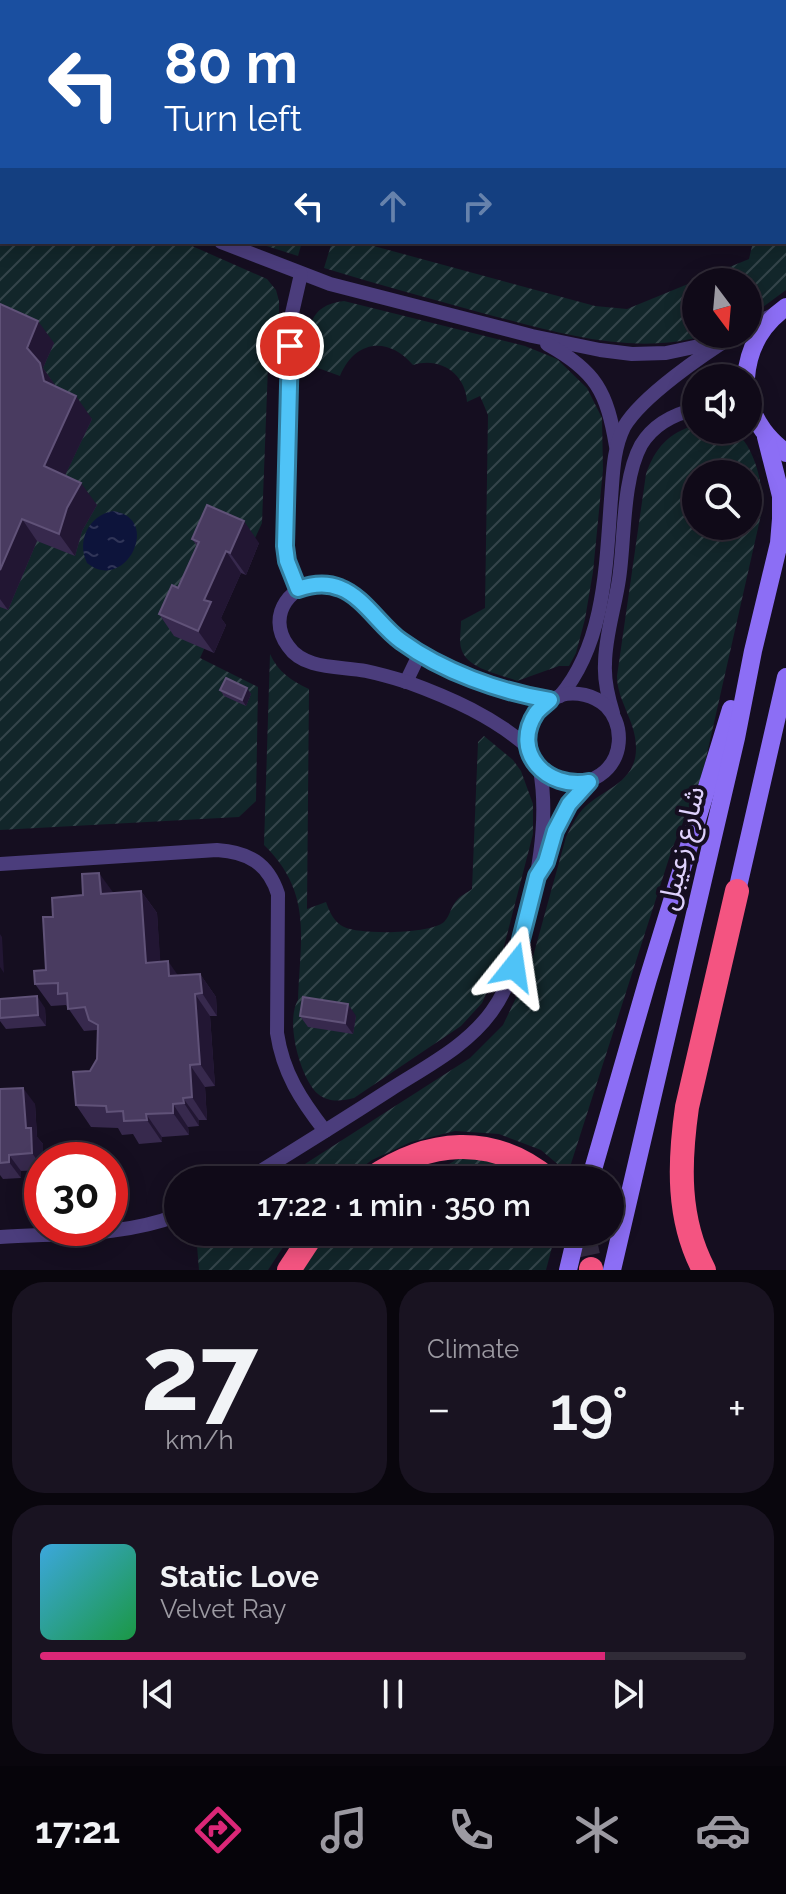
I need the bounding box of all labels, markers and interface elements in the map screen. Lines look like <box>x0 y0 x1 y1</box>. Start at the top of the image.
text: 80 m <box>164 30 298 96</box>
icon: left <box>32 32 136 136</box>
text: Turn left <box>164 97 302 139</box>
icon: left <box>287 184 331 228</box>
icon: ahead <box>371 184 415 228</box>
icon: right <box>455 184 499 228</box>
north arrow <box>682 268 762 348</box>
map controls <box>682 268 762 540</box>
pin <box>256 312 324 380</box>
icon: arrive <box>268 324 312 368</box>
button: sound <box>682 364 762 444</box>
button: search <box>682 460 762 540</box>
street label: شارع زعيبل <box>651 783 715 914</box>
position arrow <box>472 925 556 1009</box>
speed limit sign: 30 <box>24 1142 128 1246</box>
text: 17:22 · 1 min · 350 m <box>257 1188 531 1223</box>
text: 27 <box>141 1312 258 1434</box>
text: Climate <box>427 1334 519 1364</box>
text: 19° <box>550 1374 628 1444</box>
text: − <box>427 1383 451 1434</box>
text: + <box>728 1383 746 1434</box>
text: km/h <box>165 1425 234 1455</box>
text: Static Love <box>160 1559 319 1594</box>
text: Velvet Ray <box>160 1594 286 1624</box>
icon: previous <box>136 1672 180 1716</box>
icon: pause <box>371 1672 415 1716</box>
icon: next <box>606 1672 650 1716</box>
icon: directions <box>190 1802 246 1858</box>
icon: music <box>316 1802 372 1858</box>
icon: phone <box>443 1802 499 1858</box>
icon: climate <box>569 1802 625 1858</box>
icon: car <box>695 1802 751 1858</box>
text: 17:21 <box>35 1809 120 1851</box>

